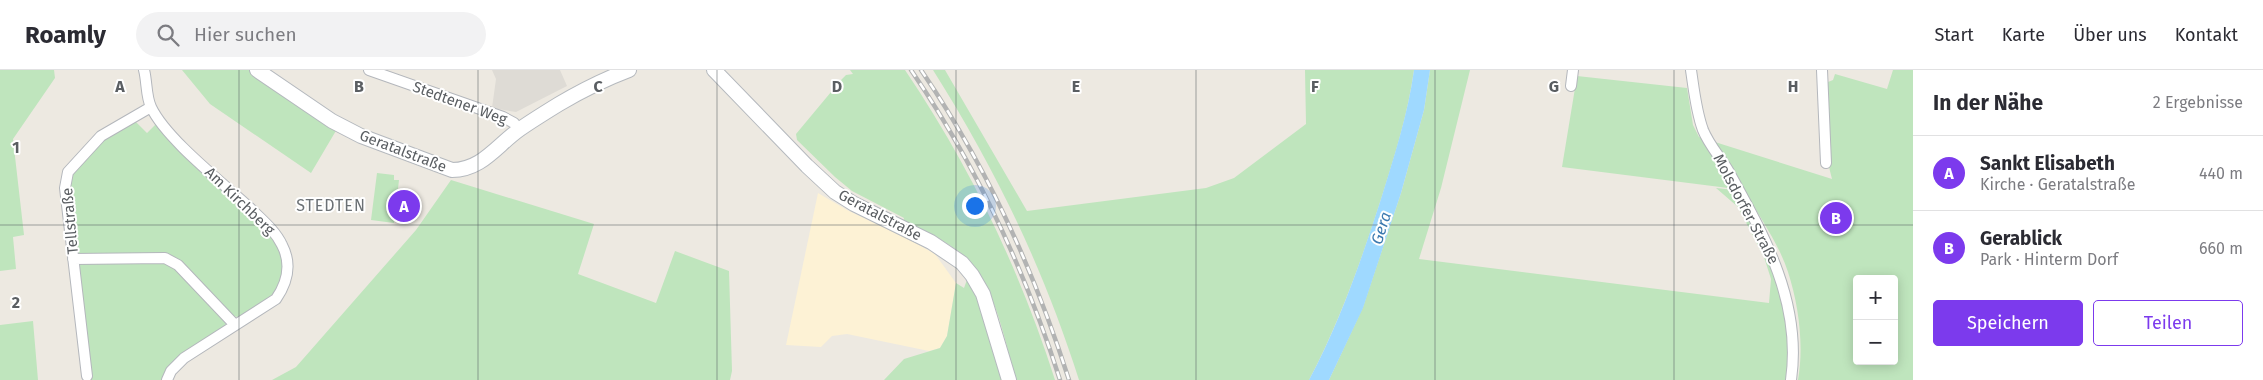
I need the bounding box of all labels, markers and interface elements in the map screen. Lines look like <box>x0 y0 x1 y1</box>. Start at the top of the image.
search box <box>136 12 486 57</box>
text: Roamly <box>25 21 106 49</box>
icon: search <box>154 21 182 49</box>
text: Hier suchen <box>194 23 297 46</box>
text: Start <box>1934 24 1974 46</box>
text: Karte <box>2002 24 2045 46</box>
text: Über uns <box>2073 24 2147 46</box>
text: Kontakt <box>2175 24 2238 46</box>
text: A <box>114 77 125 96</box>
text: B <box>354 77 364 96</box>
text: C <box>593 77 603 96</box>
text: D <box>832 77 842 96</box>
text: E <box>1072 77 1080 96</box>
text: F <box>1311 77 1319 96</box>
text: G <box>1549 77 1559 96</box>
text: H <box>1788 77 1798 96</box>
street label: Stedtener Weg <box>410 78 510 128</box>
text: In der Nähe <box>1933 90 2043 116</box>
text: 2 Ergebnisse <box>2153 93 2243 112</box>
street label: Geratalstraße <box>357 126 449 176</box>
text: 1 <box>12 138 20 157</box>
street label: Molsdorfer Straße <box>1709 151 1783 267</box>
text: Sankt Elisabeth <box>1980 152 2115 175</box>
street label: Am Kirchberg <box>201 163 279 239</box>
text: A <box>1944 164 1954 183</box>
text: 440 m <box>2199 164 2243 183</box>
text: Kirche · Geratalstraße <box>1980 175 2136 194</box>
street label: Geratalstraße <box>835 186 925 244</box>
street label: Tellstraße <box>58 187 82 255</box>
pin: A <box>388 187 420 225</box>
your location <box>962 193 988 219</box>
district label: STEDTEN <box>296 196 366 215</box>
pin: B <box>1820 199 1852 237</box>
water label: Gera <box>1367 209 1395 247</box>
text: Gerablick <box>1980 227 2062 250</box>
text: B <box>1944 239 1954 258</box>
text: 660 m <box>2199 239 2243 258</box>
text: Park · Hinterm Dorf <box>1980 250 2118 269</box>
map controls <box>1853 275 1898 365</box>
button: + <box>1853 275 1898 320</box>
text: 2 <box>12 293 20 312</box>
button: Speichern <box>1933 300 2083 346</box>
button: Teilen <box>2093 300 2243 346</box>
button: − <box>1853 320 1898 365</box>

